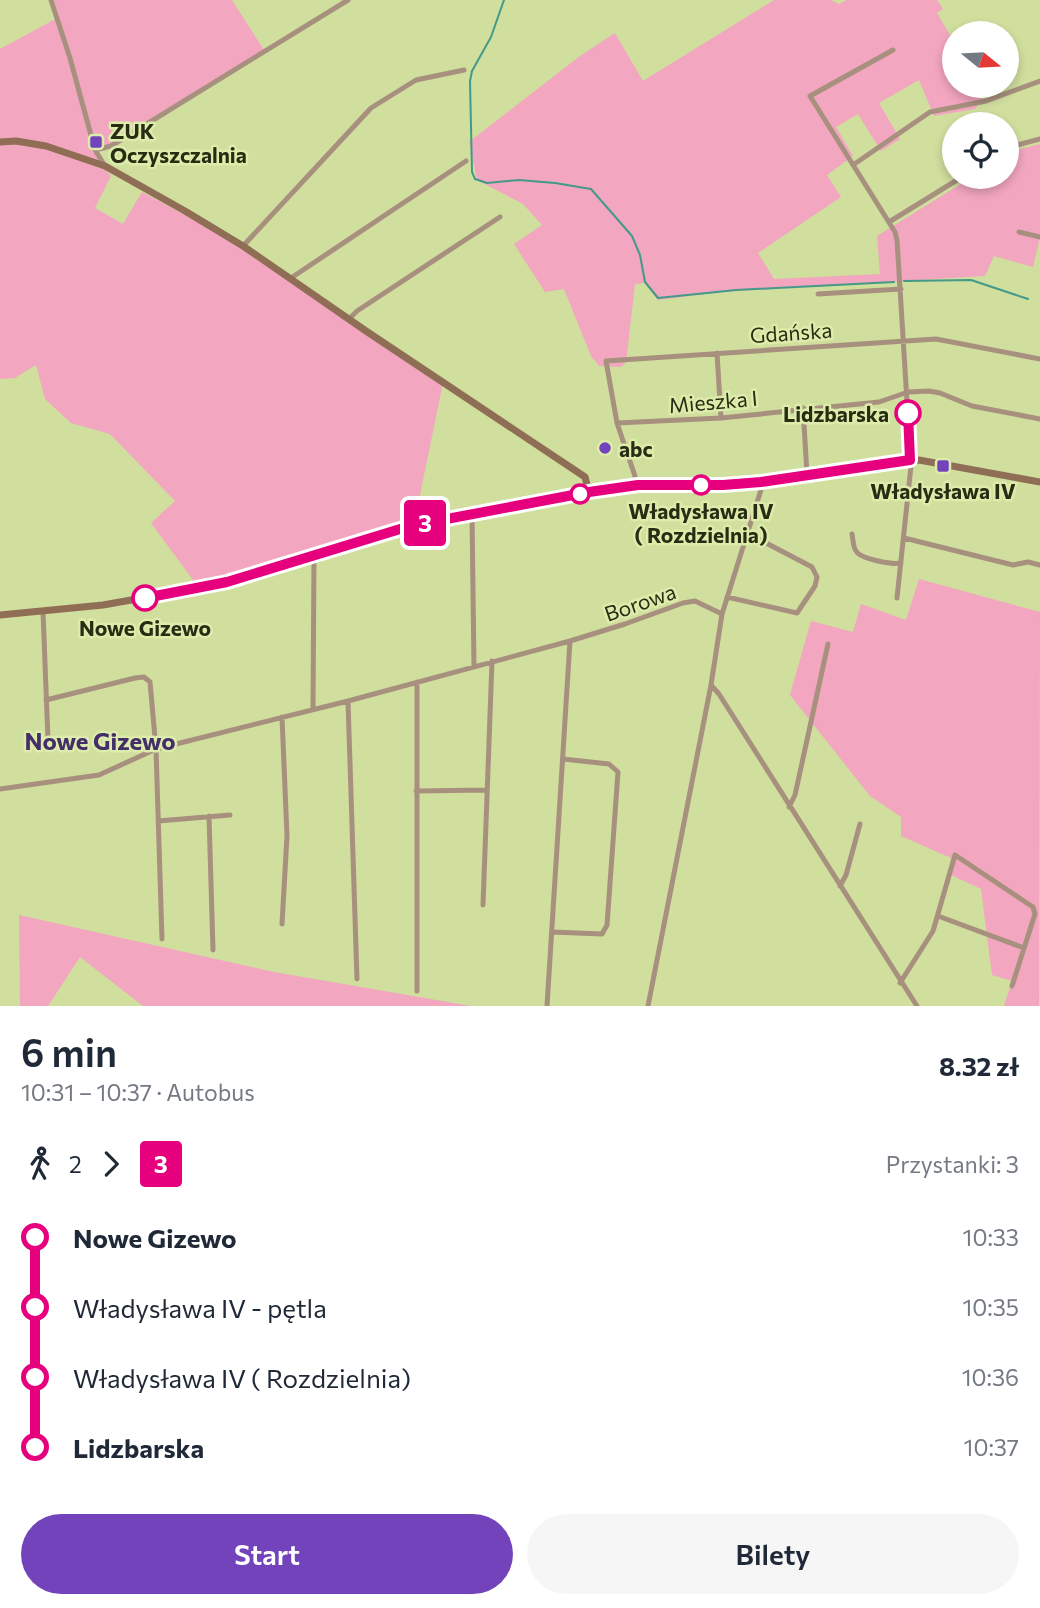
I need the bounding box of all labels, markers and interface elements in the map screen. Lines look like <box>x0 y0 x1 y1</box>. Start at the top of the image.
north arrow <box>942 21 1018 98</box>
map controls <box>942 21 1019 189</box>
button: locate <box>942 112 1019 189</box>
place label: ZUK Oczyszczalnia <box>110 118 247 167</box>
marker: ZUK Oczyszczalnia <box>88 134 104 150</box>
street label: Gdańska <box>749 317 833 347</box>
street label: Mieszka I <box>668 385 758 417</box>
marker: Lidzbarska <box>895 400 921 426</box>
place label: Lidzbarska <box>783 401 889 426</box>
place label: abc <box>619 436 653 461</box>
marker: abc <box>597 440 613 456</box>
marker: Władysława IV <box>935 458 951 474</box>
marker: Władysława IV ( Rozdzielnia) <box>691 475 711 495</box>
place label: Władysława IV <box>870 478 1016 503</box>
unlabelled marker <box>570 484 590 504</box>
place label: Władysława IV ( Rozdzielnia) <box>628 498 774 547</box>
line badge: 3 <box>402 500 448 546</box>
text: 3 <box>418 508 432 537</box>
street label: Borowa <box>601 578 679 626</box>
marker: Nowe Gizewo <box>132 585 158 611</box>
place label: Nowe Gizewo <box>79 615 211 640</box>
district label: Nowe Gizewo <box>25 726 175 755</box>
text: 6 min <box>21 1028 117 1075</box>
text: 8.32 zł <box>939 1050 1019 1081</box>
text: 10:31 – 10:37 · Autobus <box>21 1078 255 1106</box>
icon: walk <box>21 1145 59 1183</box>
icon: forward <box>92 1145 130 1183</box>
text: 3 <box>154 1149 168 1178</box>
text: 2 <box>69 1150 82 1178</box>
text: Przystanki: 3 <box>886 1150 1019 1178</box>
text: Nowe Gizewo <box>73 1222 237 1253</box>
text: 10:33 <box>963 1223 1019 1251</box>
text: Władysława IV - pętla <box>73 1292 327 1323</box>
text: 10:35 <box>962 1293 1019 1321</box>
text: Władysława IV ( Rozdzielnia) <box>73 1362 411 1393</box>
text: 10:36 <box>962 1363 1019 1391</box>
text: Lidzbarska <box>73 1432 204 1463</box>
text: 10:37 <box>964 1433 1019 1461</box>
button: Start <box>21 1514 513 1594</box>
button: Bilety <box>527 1514 1019 1594</box>

